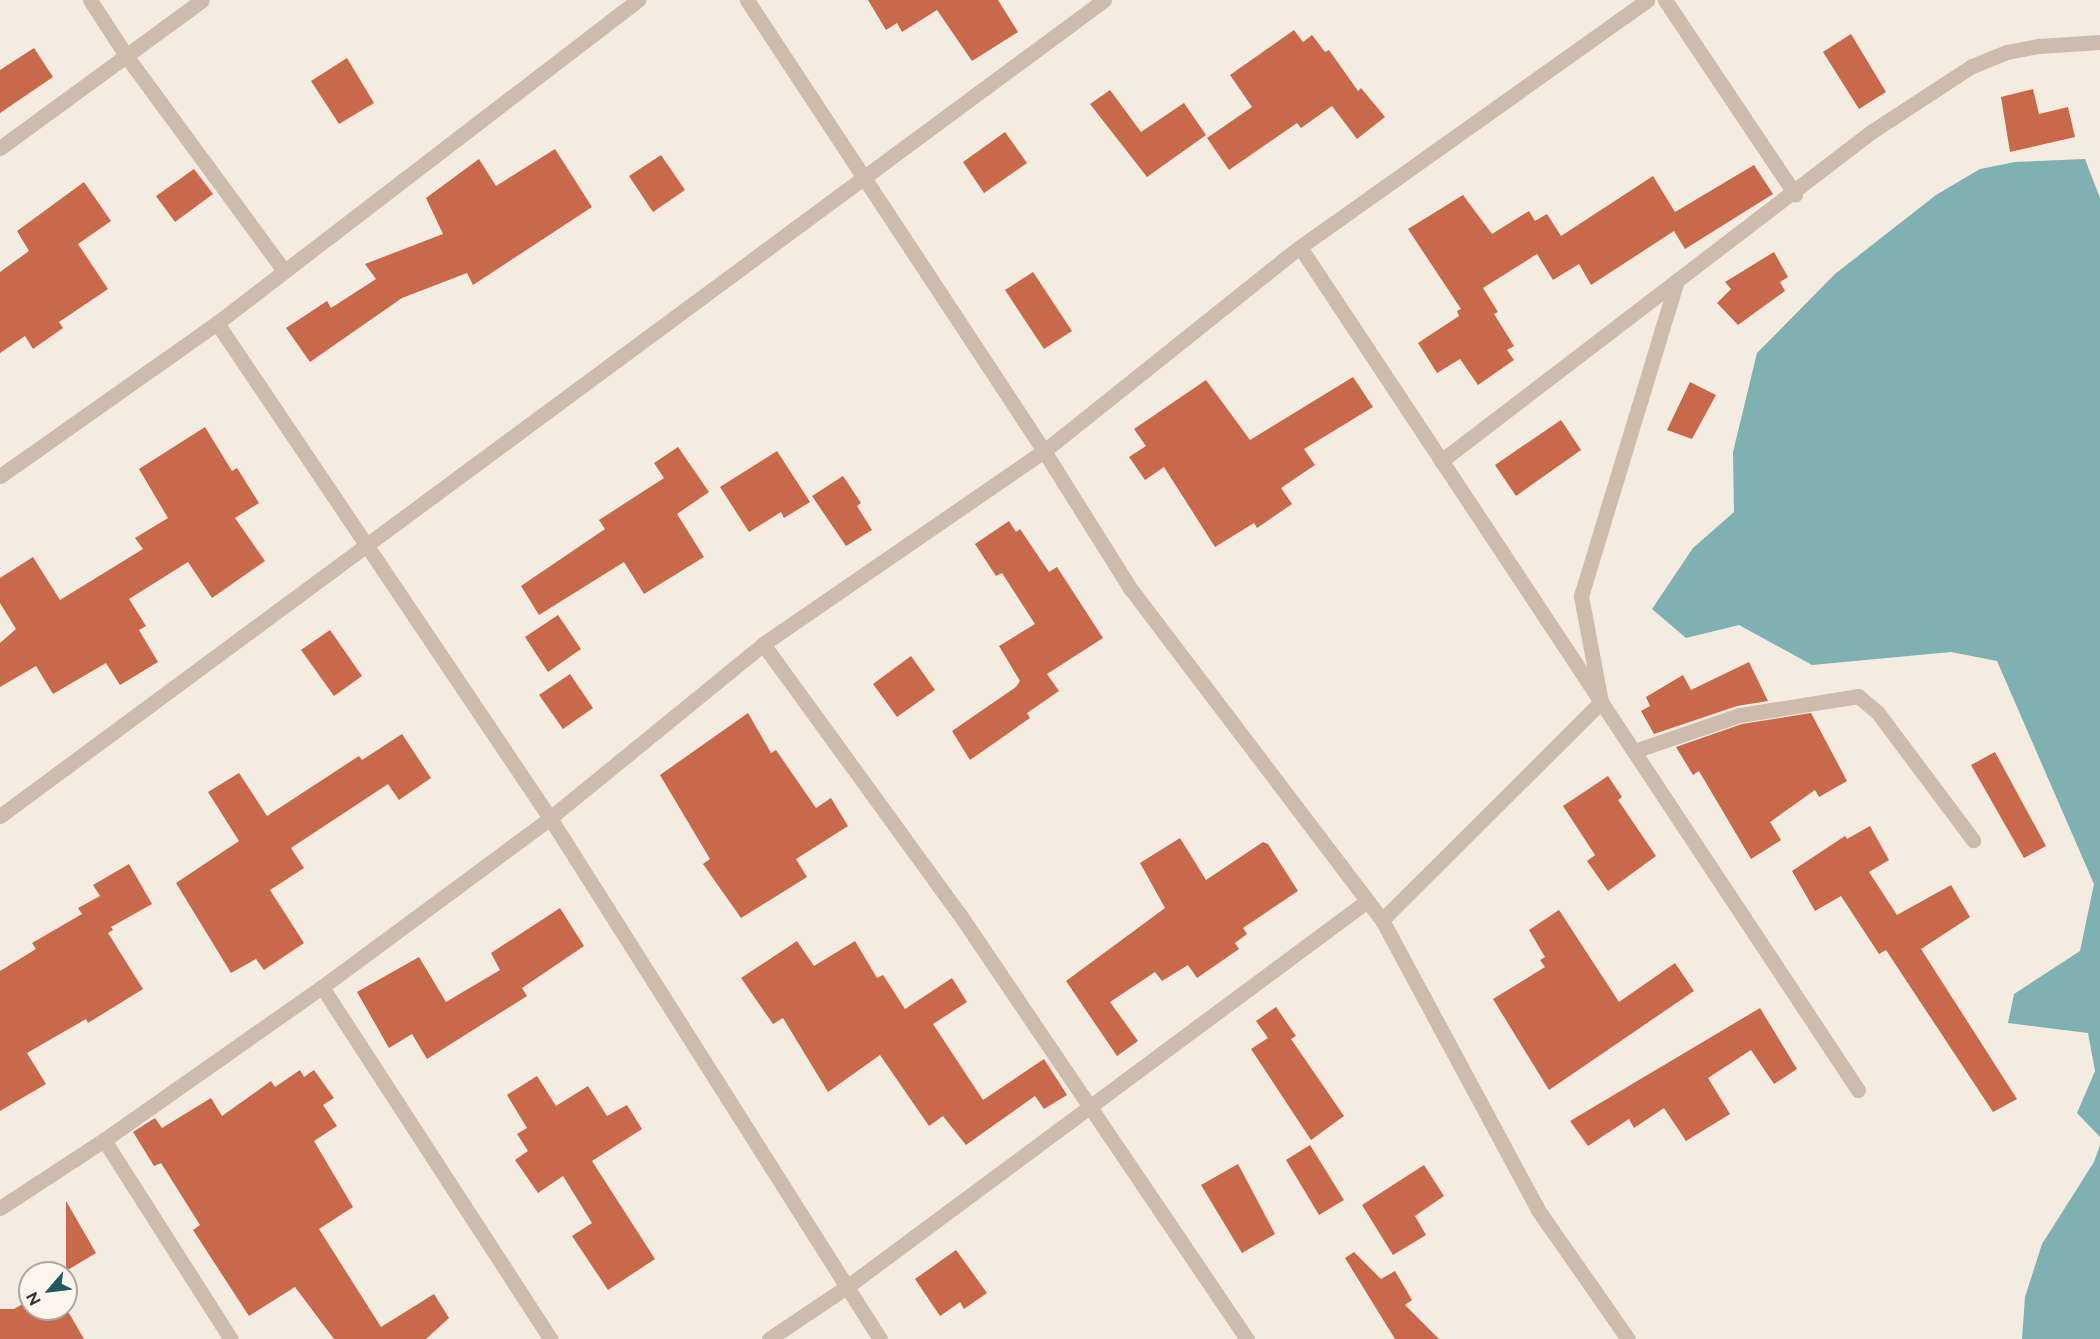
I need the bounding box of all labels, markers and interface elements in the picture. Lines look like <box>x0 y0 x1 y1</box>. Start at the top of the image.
north arrow <box>18 1261 78 1321</box>
text: N <box>22 1289 45 1309</box>

